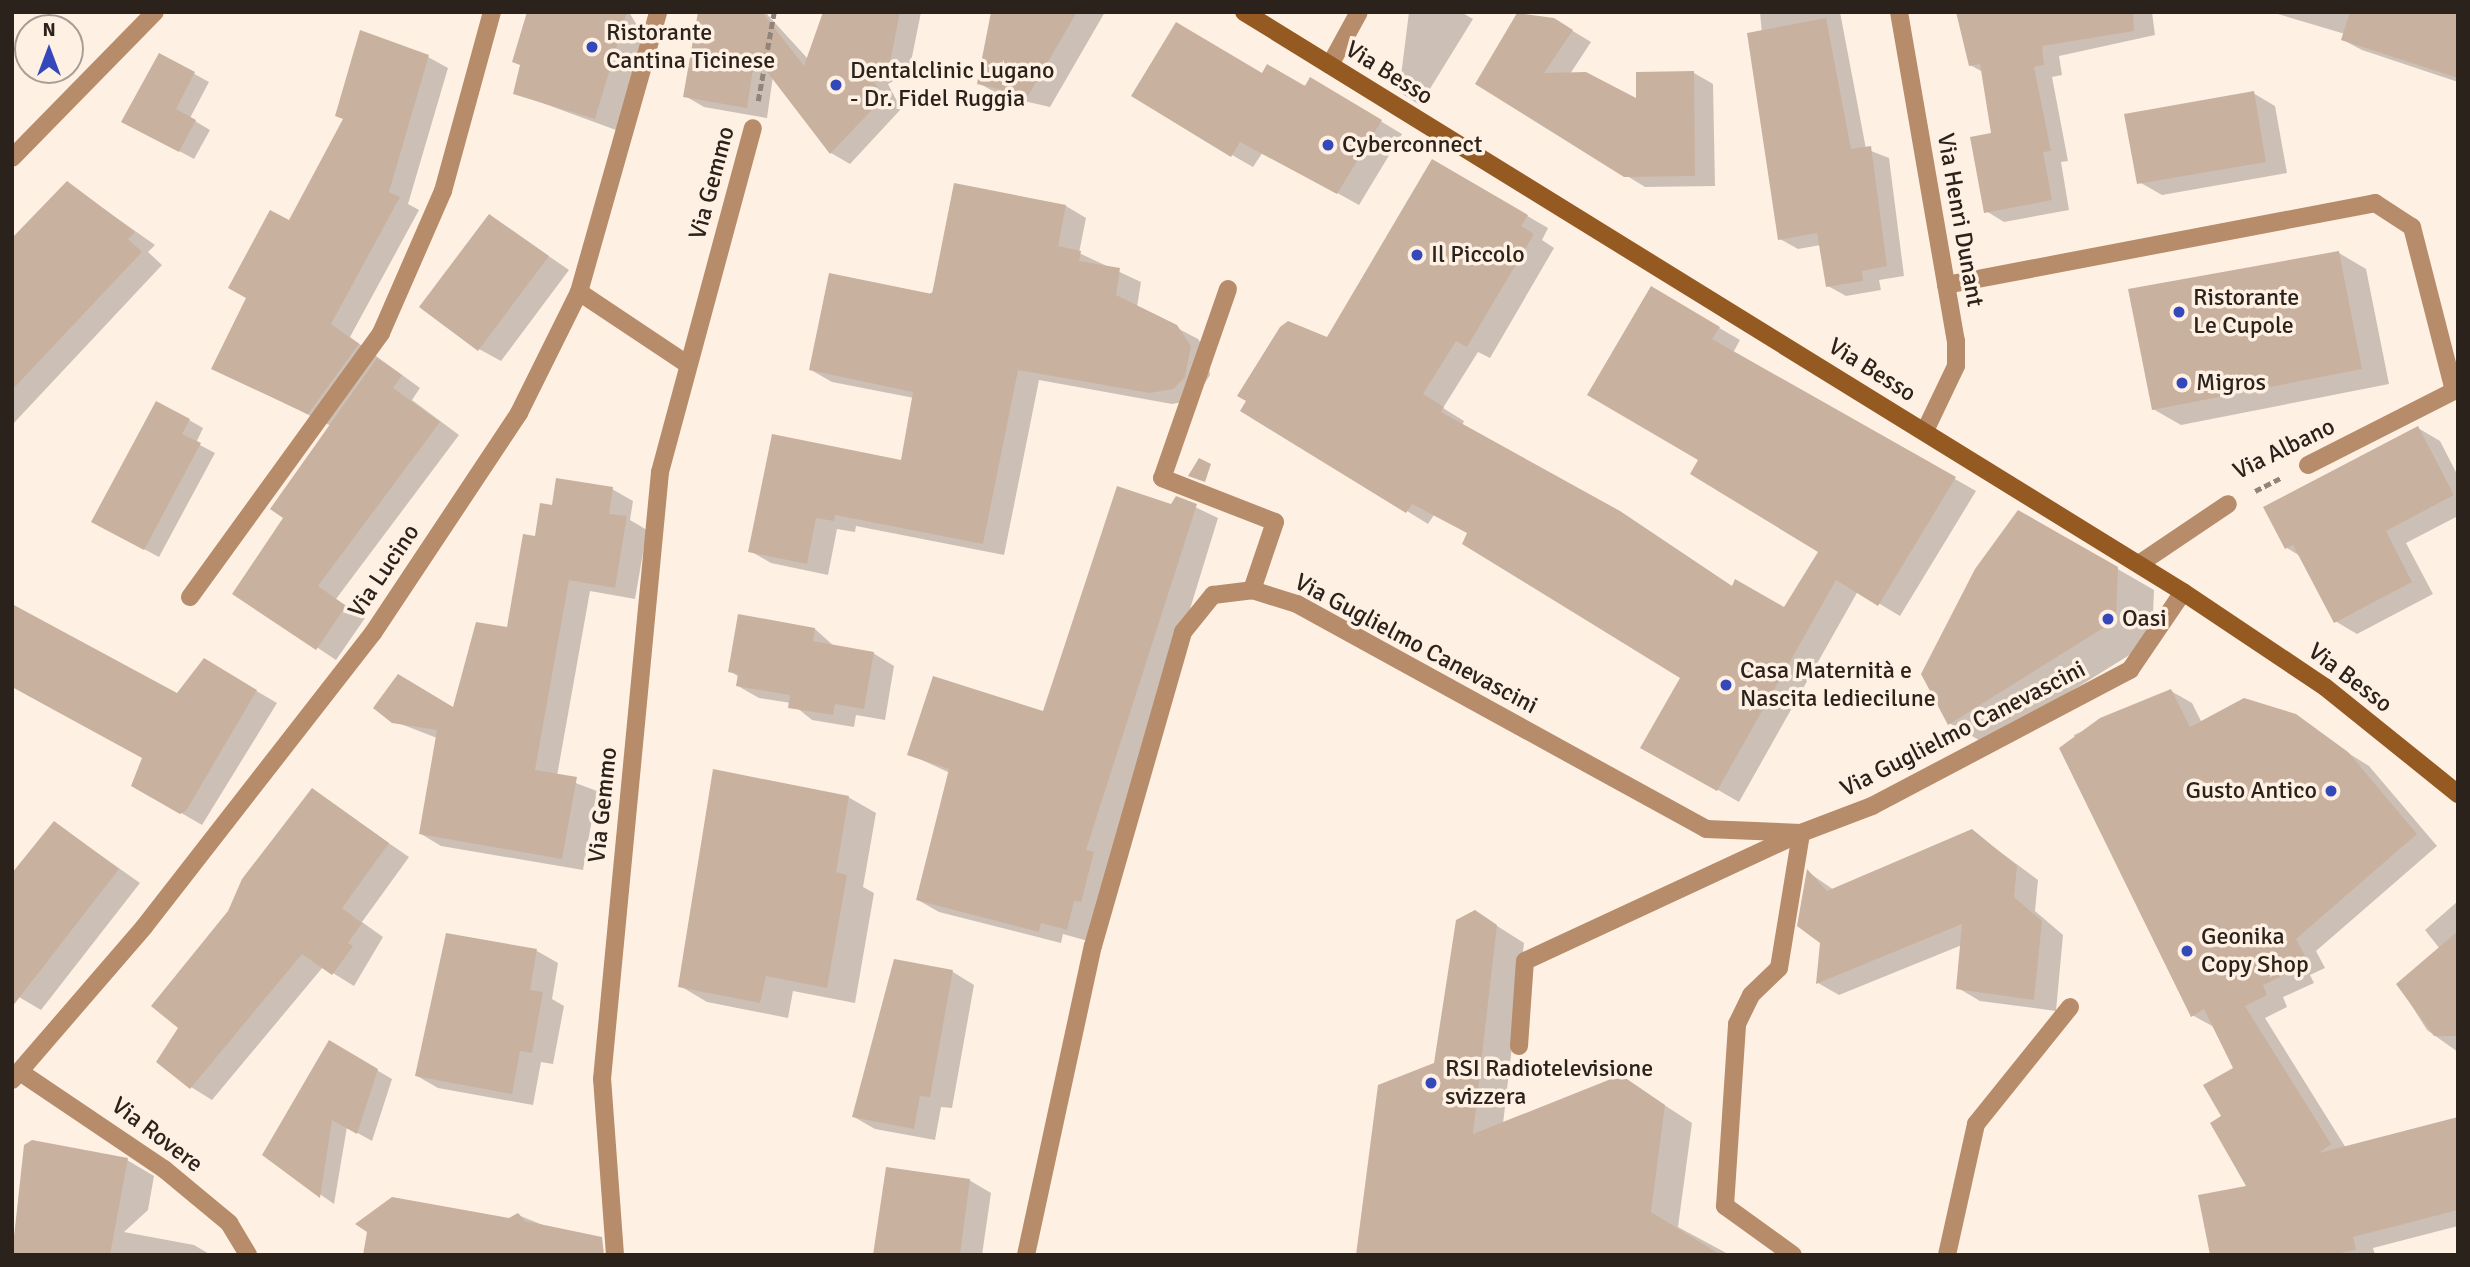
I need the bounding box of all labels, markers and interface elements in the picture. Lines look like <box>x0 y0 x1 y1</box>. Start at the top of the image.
north arrow <box>14 14 84 84</box>
text: N <box>42 18 56 42</box>
place label: Ristorante Cantina Ticinese <box>606 19 775 75</box>
street label: Via Besso <box>1340 35 1438 111</box>
marker: Ristorante Cantina Ticinese <box>584 39 600 55</box>
place label: Dentalclinic Lugano - Dr. Fidel Ruggia <box>850 57 1054 113</box>
marker: Dentalclinic Lugano - Dr. Fidel Ruggia <box>828 77 844 93</box>
street label: Via Gemmo <box>683 123 741 243</box>
place label: Cyberconnect <box>1342 131 1482 159</box>
street label: Via Henri Dunant <box>1931 131 1989 309</box>
marker: Cyberconnect <box>1320 137 1336 153</box>
place label: Il Piccolo <box>1431 241 1525 269</box>
marker: Il Piccolo <box>1409 247 1425 263</box>
place label: Ristorante Le Cupole <box>2193 284 2299 340</box>
marker: Ristorante Le Cupole <box>2171 304 2187 320</box>
street label: Via Besso <box>1823 332 1921 408</box>
place label: Migros <box>2196 369 2266 397</box>
marker: Migros <box>2174 375 2190 391</box>
street label: Via Albano <box>2228 412 2340 486</box>
street label: Via Lucino <box>342 519 426 623</box>
street label: Via Guglielmo Canevascini <box>1290 568 1542 720</box>
place label: Oasi <box>2122 605 2167 633</box>
marker: Oasi <box>2100 611 2116 627</box>
street label: Via Besso <box>2302 637 2398 719</box>
street label: Via Guglielmo Canevascini <box>1836 655 2090 803</box>
place label: Casa Maternità e Nascita lediecilune <box>1740 657 1936 713</box>
marker: Casa Maternità e Nascita lediecilune <box>1718 677 1734 693</box>
street label: Via Gemmo <box>583 746 623 864</box>
place label: Gusto Antico <box>2185 777 2317 805</box>
marker: Gusto Antico <box>2323 783 2339 799</box>
place label: Geonika Copy Shop <box>2201 923 2309 979</box>
marker: Geonika Copy Shop <box>2179 943 2195 959</box>
place label: RSI Radiotelevisione svizzera <box>1445 1055 1653 1111</box>
marker: RSI Radiotelevisione svizzera <box>1423 1075 1439 1091</box>
street label: Via Rovere <box>106 1091 208 1179</box>

